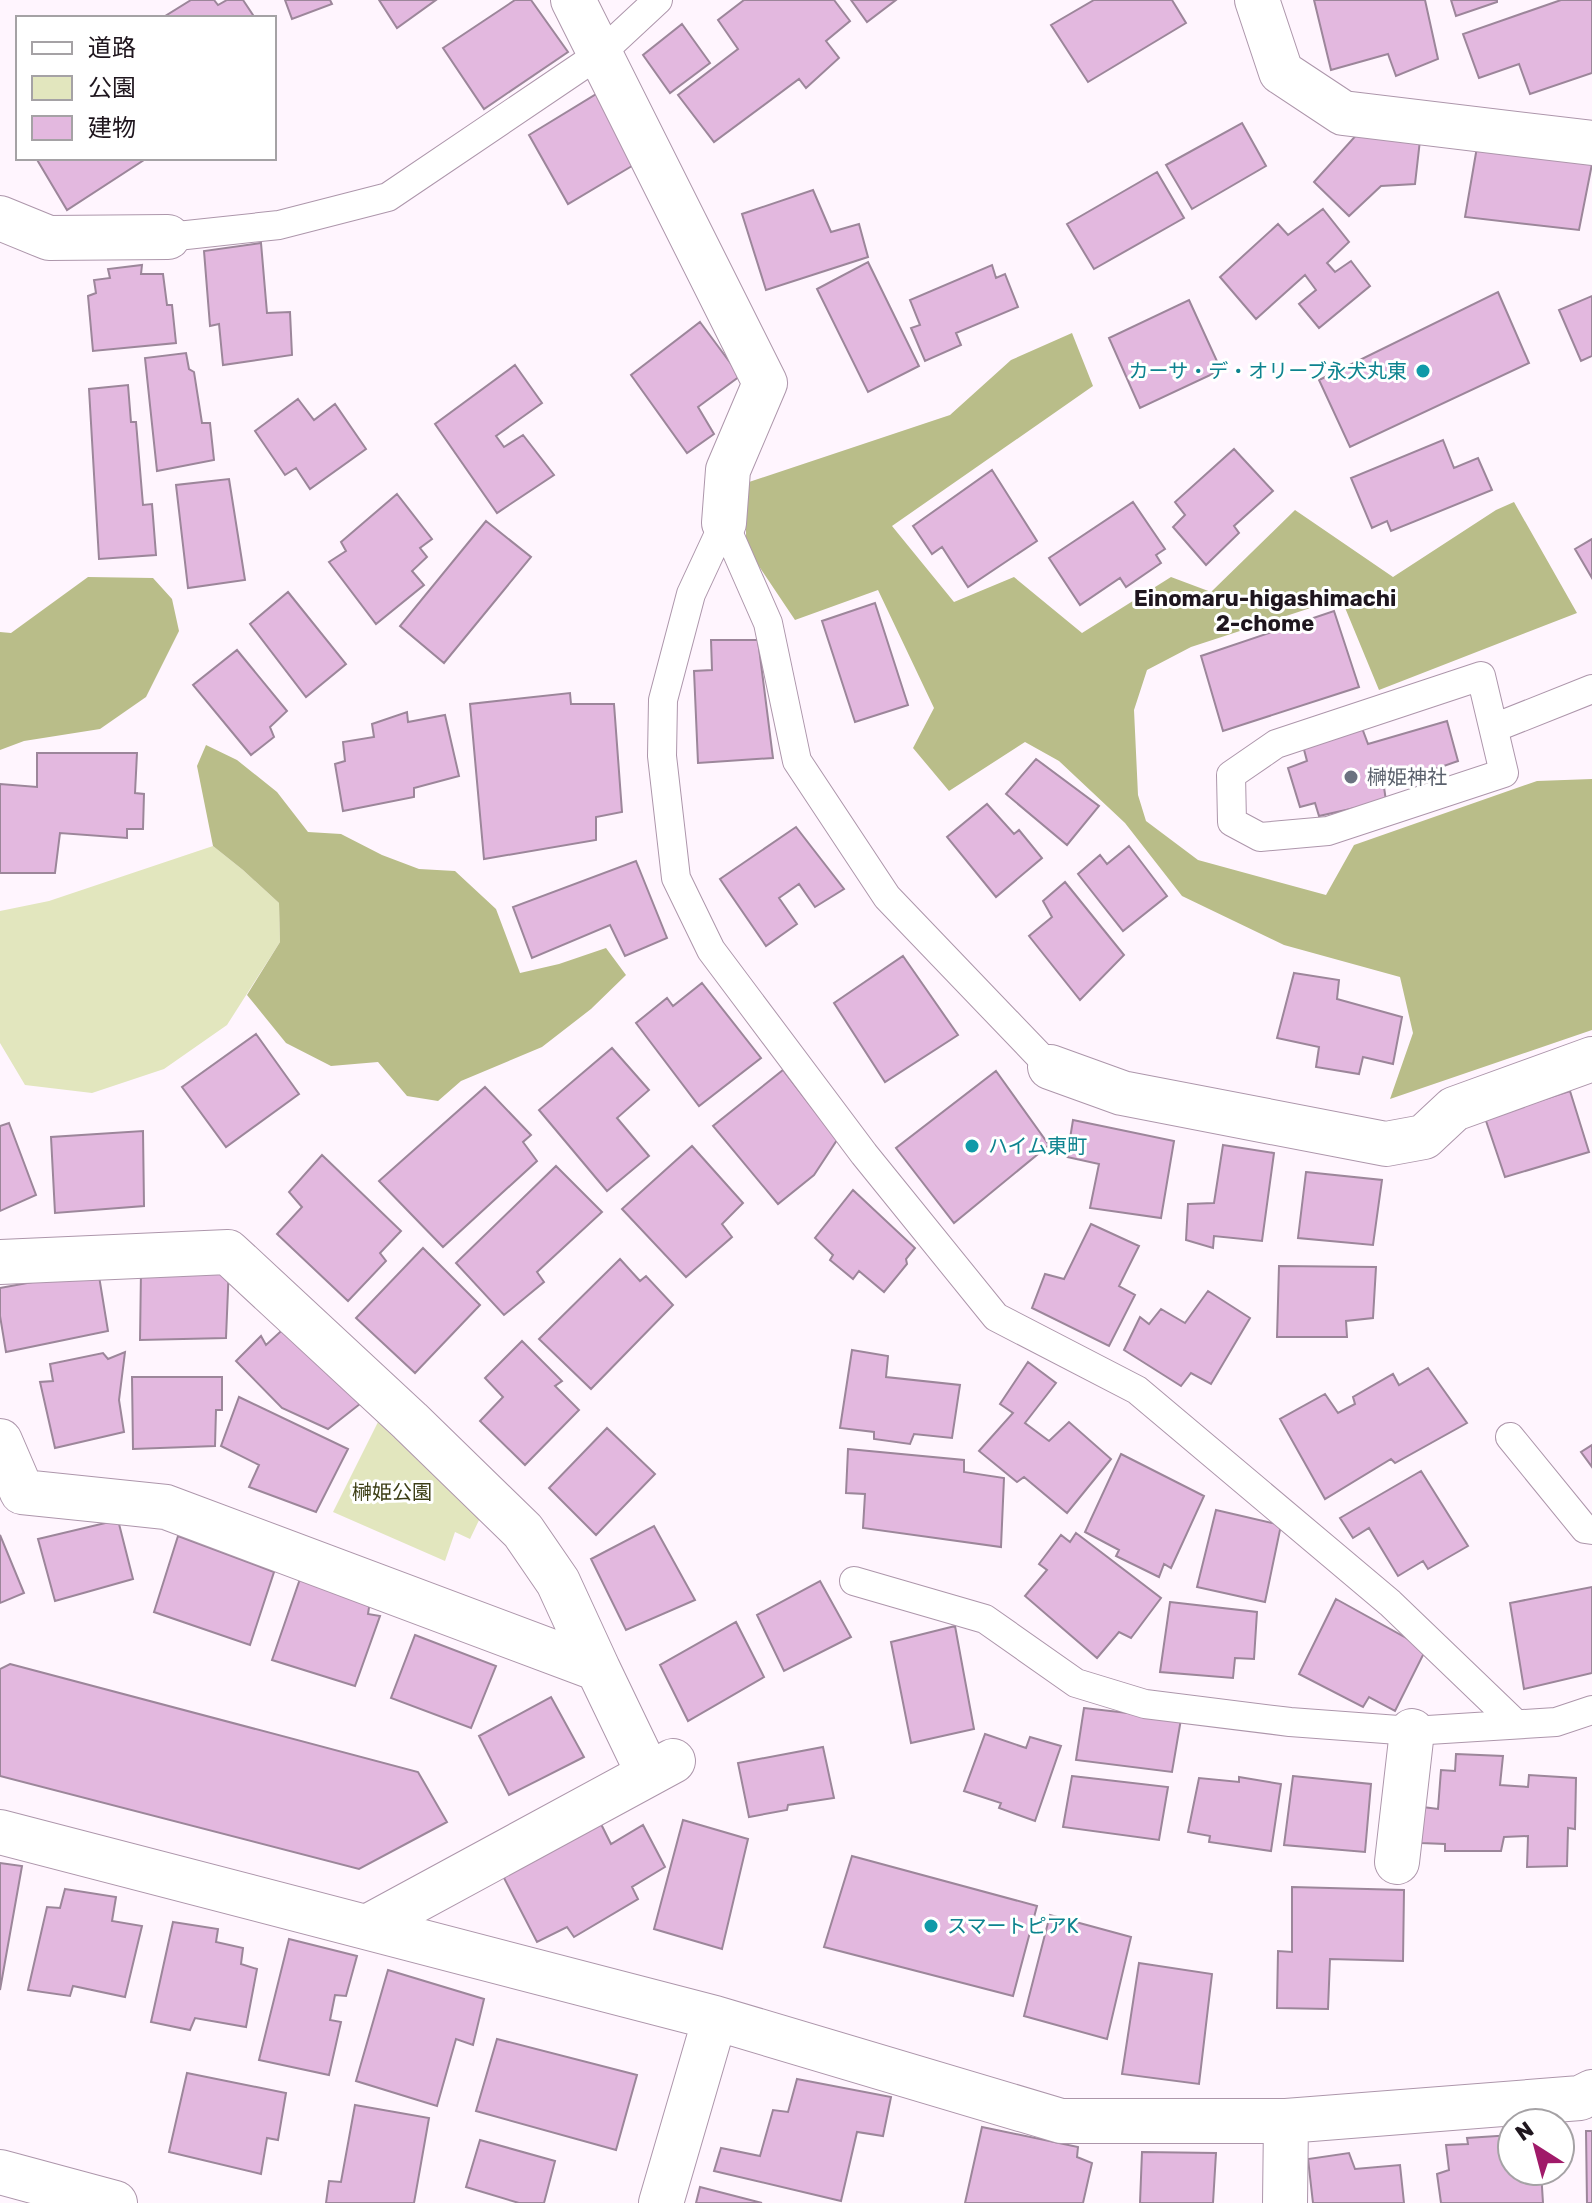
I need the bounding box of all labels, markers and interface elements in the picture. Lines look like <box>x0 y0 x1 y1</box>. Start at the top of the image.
legend <box>16 16 276 160</box>
text: 道路 <box>88 34 136 62</box>
text: 公園 <box>88 74 136 102</box>
text: 建物 <box>88 114 136 142</box>
place label: カーサ・デ・オリーブ永犬丸東 <box>1129 359 1407 383</box>
marker: カーサ・デ・オリーブ永犬丸東 <box>1414 362 1432 380</box>
district label: Einomaru-higashimachi 2-chome <box>1134 585 1396 637</box>
place label: 榊姫神社 <box>1367 765 1447 789</box>
marker: 榊姫神社 <box>1342 768 1360 786</box>
place label: ハイム東町 <box>988 1134 1087 1158</box>
marker: ハイム東町 <box>963 1137 981 1155</box>
park label: 榊姫公園 <box>352 1480 432 1504</box>
place label: スマートピアK <box>947 1914 1078 1938</box>
marker: スマートピアK <box>922 1917 940 1935</box>
north arrow <box>1496 2107 1576 2187</box>
text: N <box>1510 2116 1539 2147</box>

